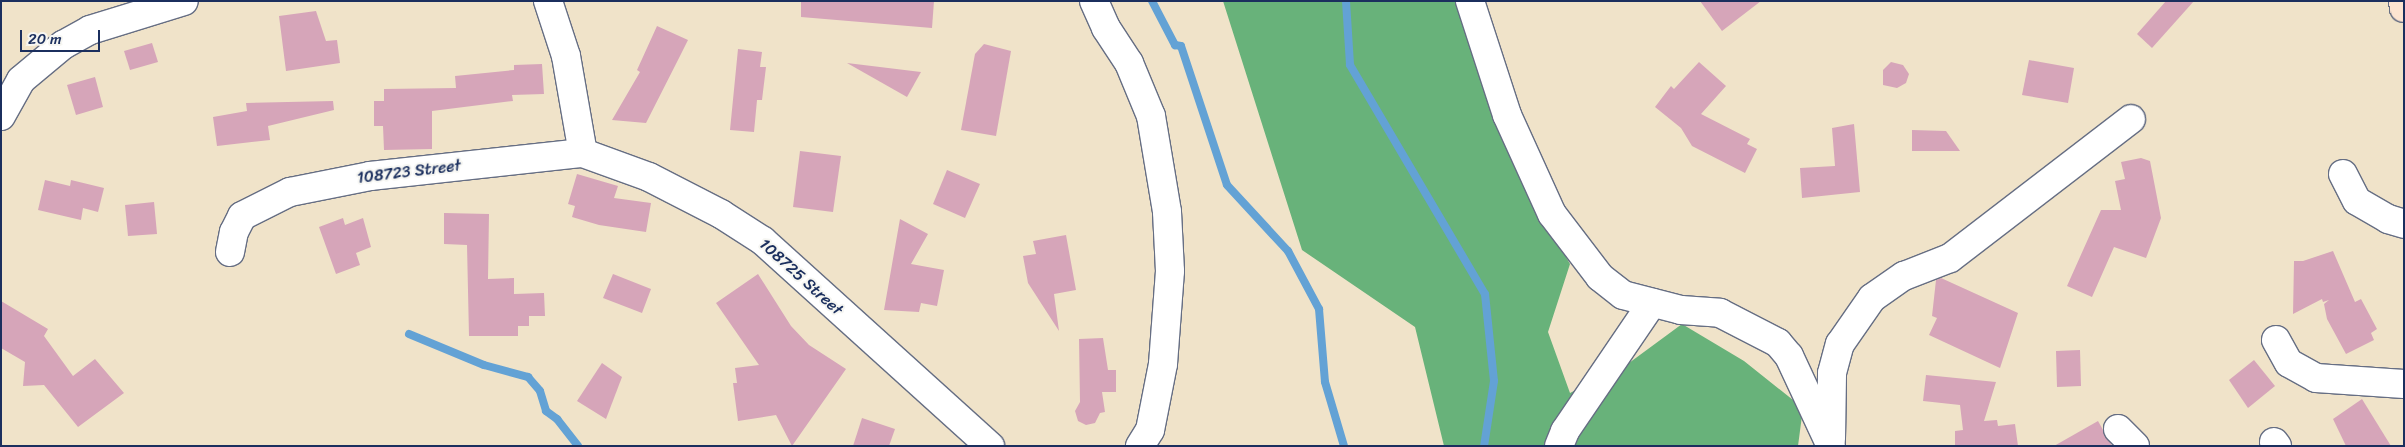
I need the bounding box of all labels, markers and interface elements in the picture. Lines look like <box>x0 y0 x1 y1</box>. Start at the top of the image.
scale bar <box>22 20 102 52</box>
text: 20 m <box>28 26 62 52</box>
street label: 108723 Street <box>356 156 462 188</box>
street label: 108725 Street <box>755 235 847 319</box>

